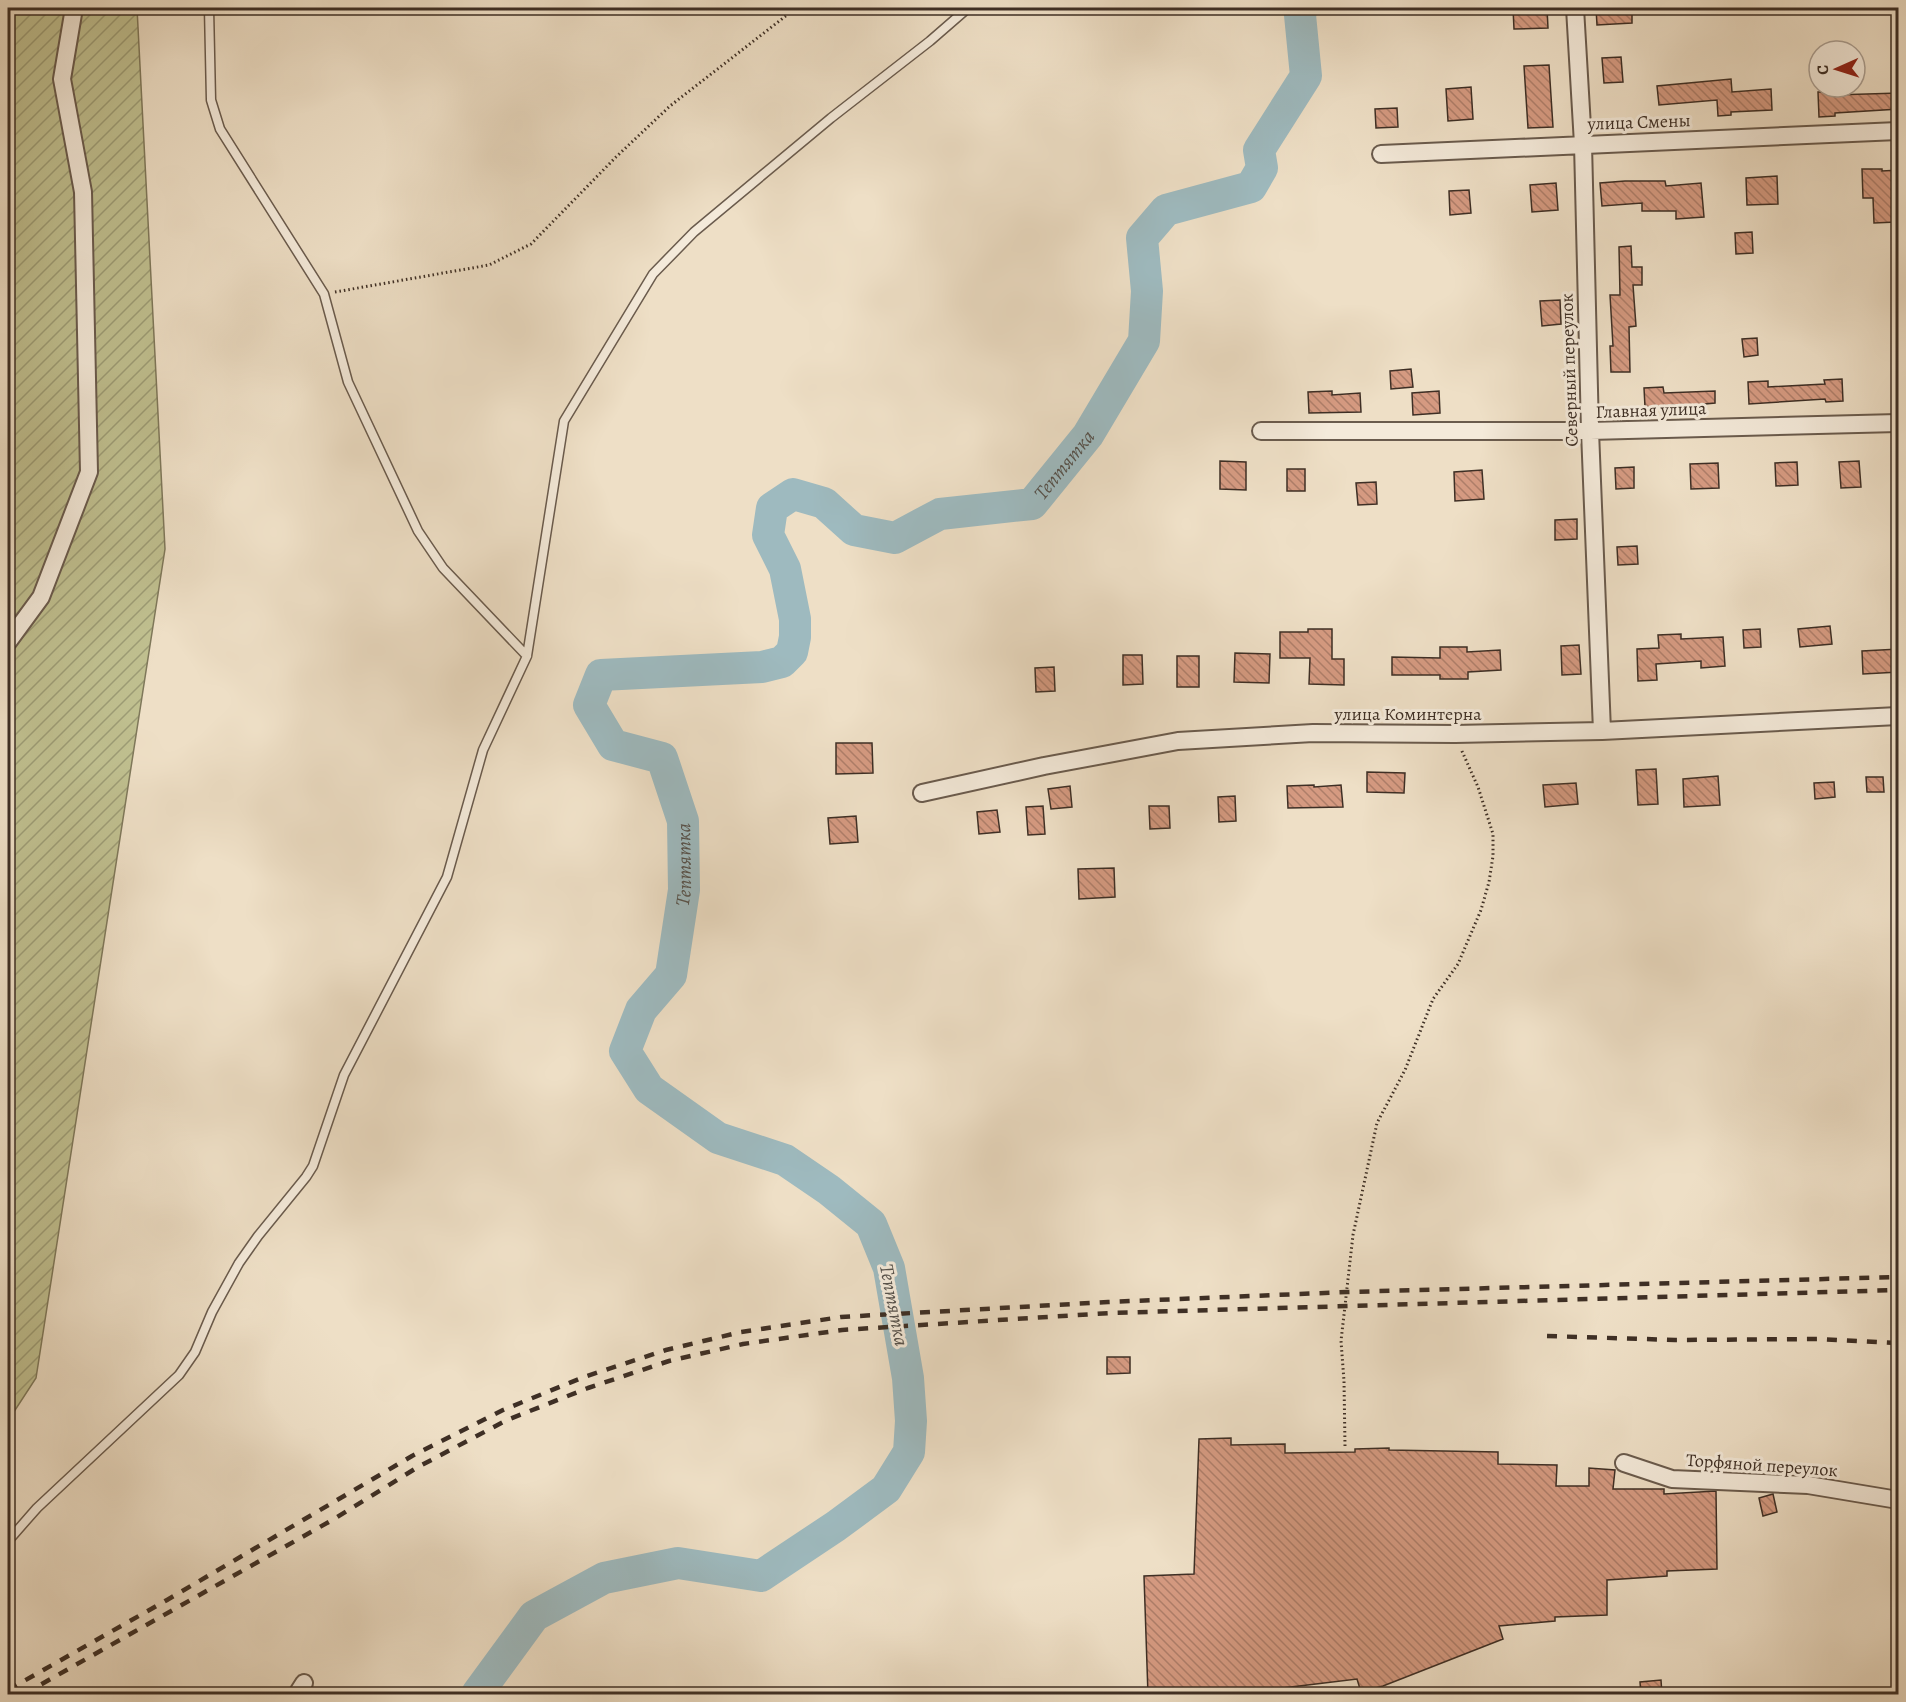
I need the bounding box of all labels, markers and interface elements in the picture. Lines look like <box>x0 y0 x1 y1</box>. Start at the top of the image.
north arrow <box>1807 39 1867 99</box>
text: С <box>1812 64 1834 75</box>
street label: улица Смены <box>1586 108 1691 136</box>
street label: Северный переулок <box>1554 293 1584 447</box>
street label: Главная улица <box>1595 396 1707 424</box>
water label: Тептятка <box>1027 424 1101 505</box>
street label: улица Коминтерна <box>1333 702 1482 726</box>
water label: Тептятка <box>668 823 697 908</box>
water label: Тептятка <box>873 1262 915 1348</box>
street label: Торфяной переулок <box>1685 1448 1839 1482</box>

